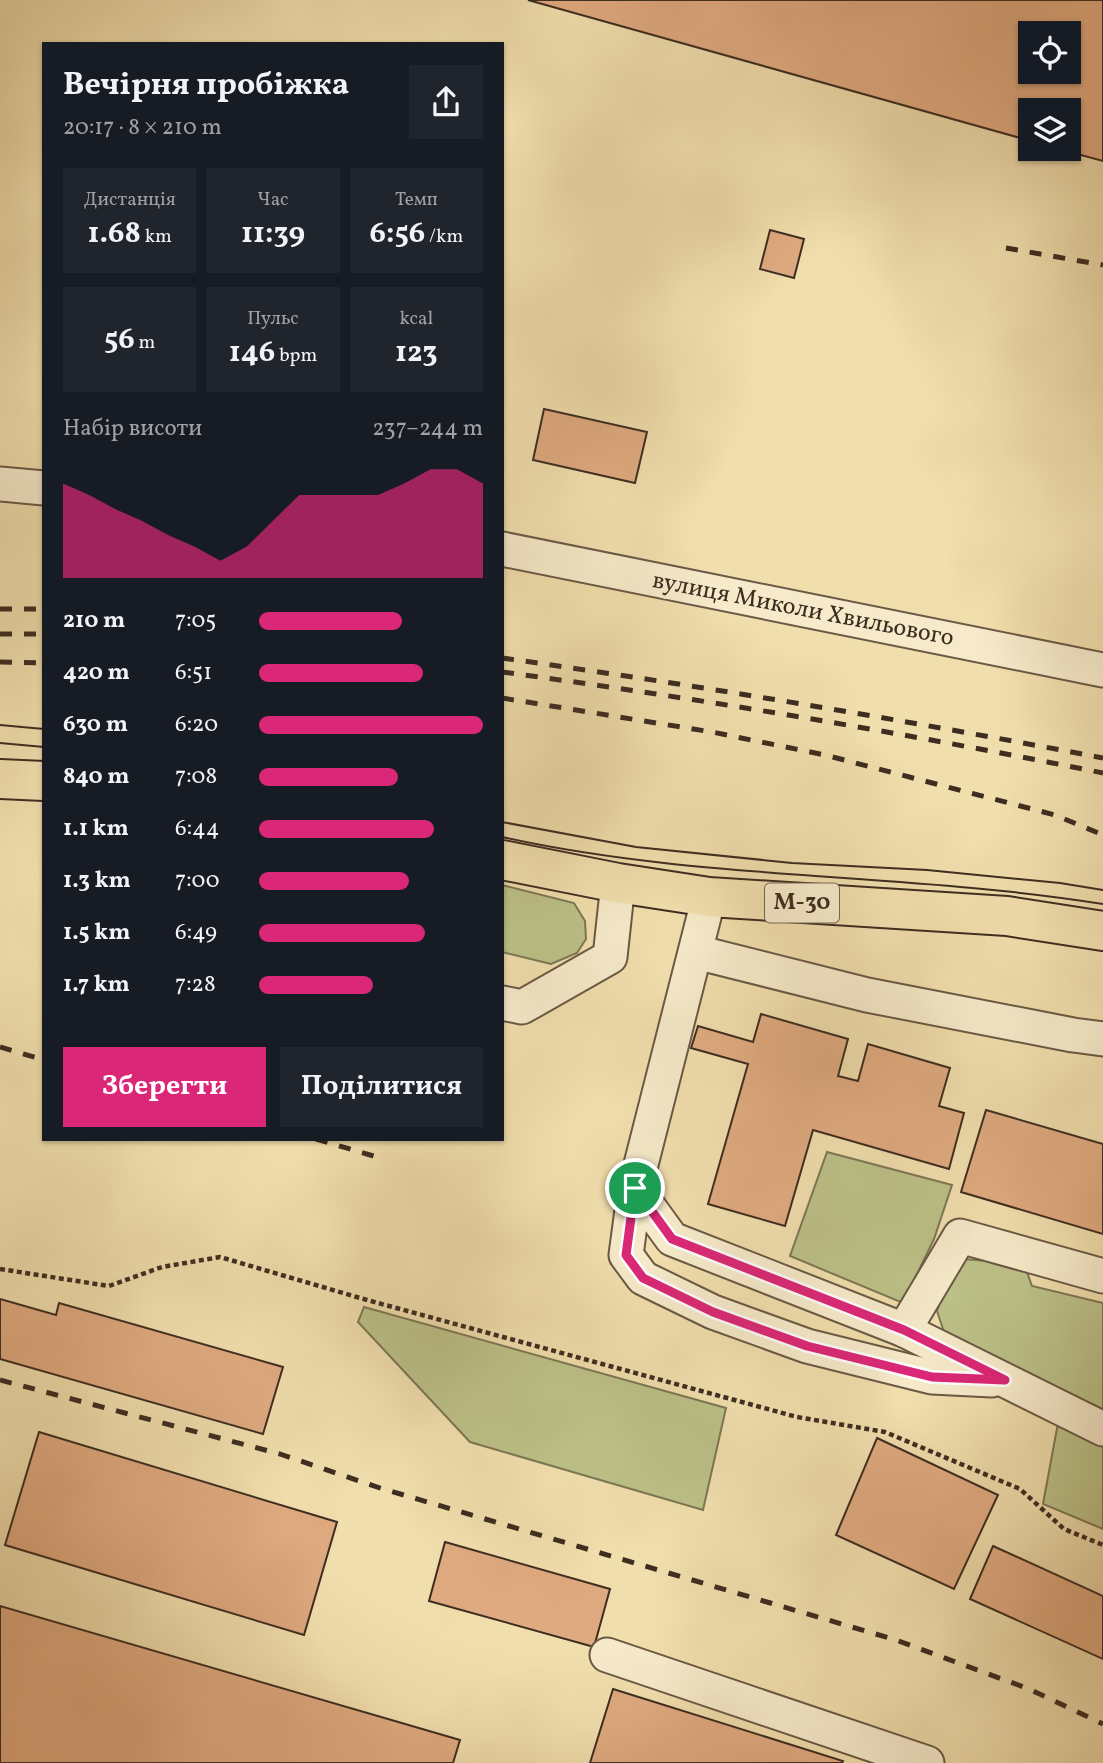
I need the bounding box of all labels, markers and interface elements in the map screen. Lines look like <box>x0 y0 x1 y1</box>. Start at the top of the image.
map controls <box>1018 21 1081 161</box>
button: locate <box>1018 21 1081 84</box>
text: Вечірня пробіжка <box>63 64 349 108</box>
button: share <box>409 65 483 139</box>
button: layers <box>1018 98 1081 161</box>
text: 20:17 · 8 × 210 m <box>63 112 222 144</box>
text: Дистанція <box>84 187 176 213</box>
text: Час <box>257 187 289 213</box>
text: Темп <box>395 187 438 213</box>
text: 1.68 <box>87 213 141 255</box>
text: 11:39 <box>241 213 305 255</box>
text: 6:56 <box>369 213 425 255</box>
text: km <box>141 224 172 250</box>
text: /km <box>425 224 463 250</box>
text: Пульс <box>247 306 299 332</box>
text: kcal <box>399 306 433 332</box>
text: 56 <box>104 319 135 361</box>
text: m <box>135 330 155 356</box>
text: 146 <box>229 332 275 374</box>
text: 123 <box>395 332 438 374</box>
text: bpm <box>275 343 317 369</box>
text: Набір висоти <box>63 413 202 445</box>
text: 237–244 m <box>372 413 483 445</box>
street label: вулиця Миколи Хвильового <box>649 564 957 656</box>
text: 210 m <box>63 605 125 637</box>
text: 7:05 <box>175 605 216 637</box>
text: 420 m <box>63 657 130 689</box>
text: 6:51 <box>175 657 212 689</box>
text: 630 m <box>63 709 128 741</box>
text: 6:20 <box>175 709 218 741</box>
text: 840 m <box>63 761 129 793</box>
text: 7:08 <box>175 761 217 793</box>
text: 1.1 km <box>63 813 129 845</box>
text: 6:44 <box>175 813 220 845</box>
text: 1.3 km <box>63 865 131 897</box>
text: 7:00 <box>175 865 220 897</box>
road number: М-30 <box>765 884 839 922</box>
text: 1.5 km <box>63 917 130 949</box>
text: 6:49 <box>175 917 217 949</box>
text: 1.7 km <box>63 969 130 1001</box>
text: 7:28 <box>175 969 216 1001</box>
button: Зберегти <box>63 1047 266 1127</box>
button: Поділитися <box>280 1047 483 1127</box>
pin <box>605 1158 665 1218</box>
icon: arrive <box>616 1169 654 1207</box>

